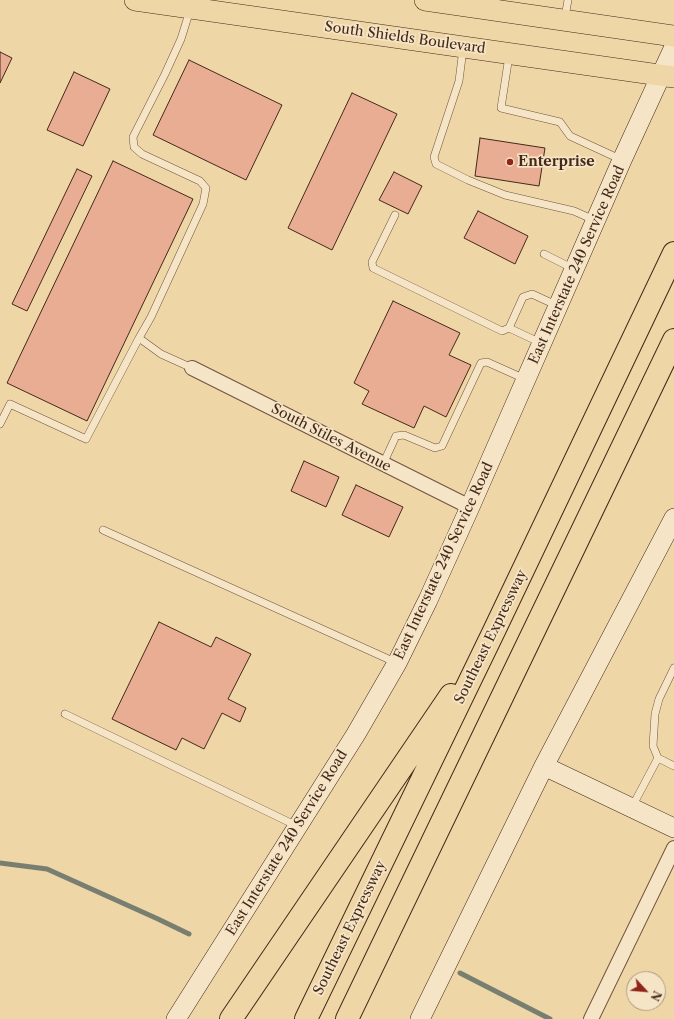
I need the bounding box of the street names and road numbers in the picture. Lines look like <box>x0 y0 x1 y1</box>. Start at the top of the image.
street label: South Shields Boulevard <box>323 18 487 58</box>
street label: East Interstate 240 Service Road <box>525 163 629 367</box>
street label: South Stiles Avenue <box>268 401 394 475</box>
street label: East Interstate 240 Service Road <box>391 460 497 662</box>
street label: Southeast Expressway <box>451 567 531 707</box>
street label: East Interstate 240 Service Road <box>223 747 351 939</box>
street label: Southeast Expressway <box>310 858 390 998</box>

